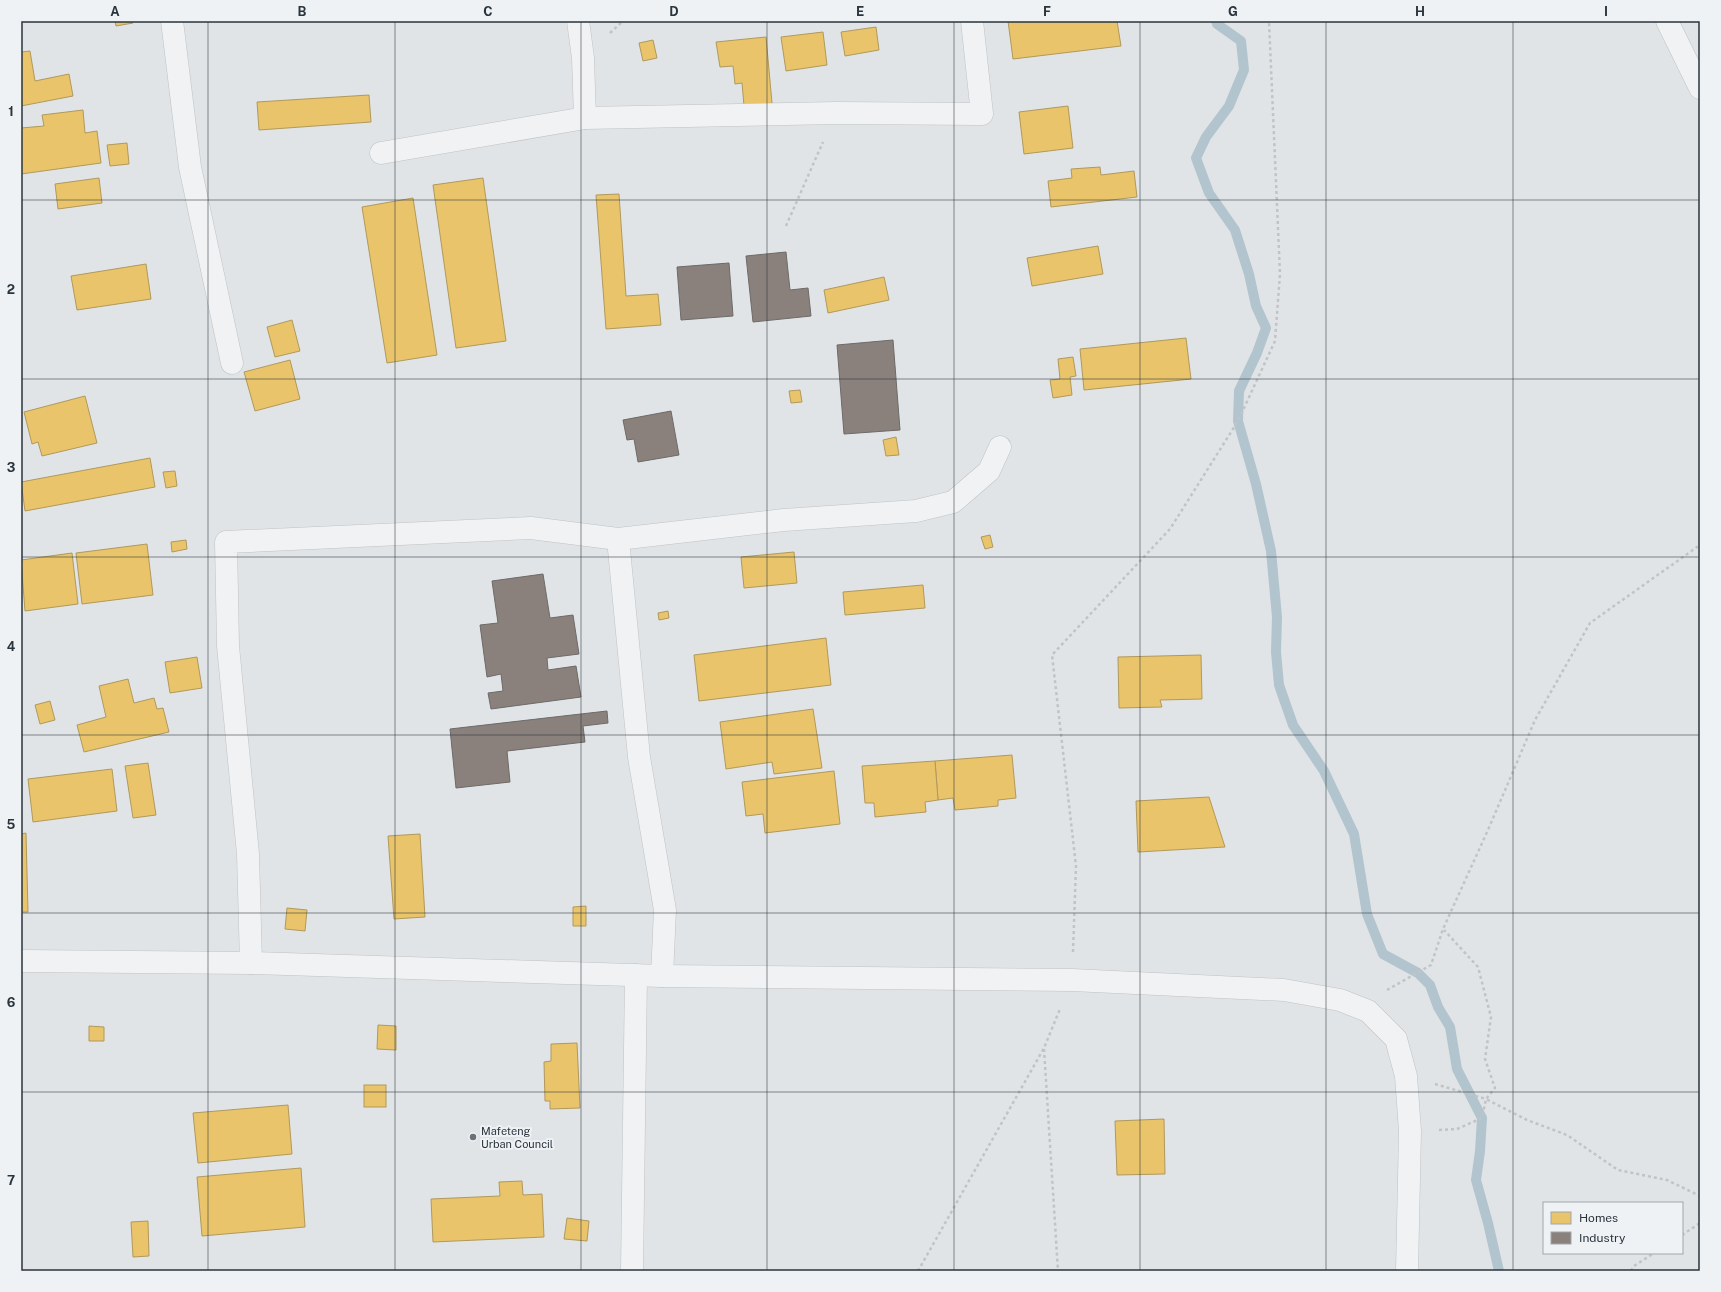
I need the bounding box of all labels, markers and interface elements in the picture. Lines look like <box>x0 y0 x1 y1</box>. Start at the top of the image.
text: A <box>110 4 120 19</box>
text: B <box>298 4 307 19</box>
text: C <box>483 4 493 19</box>
text: D <box>669 4 679 19</box>
text: E <box>856 4 864 19</box>
text: F <box>1043 4 1051 19</box>
text: G <box>1228 4 1238 19</box>
text: H <box>1415 4 1425 19</box>
text: I <box>1604 4 1608 19</box>
text: 1 <box>8 104 14 119</box>
text: 2 <box>7 282 15 297</box>
text: 3 <box>7 460 16 475</box>
text: 4 <box>7 639 16 654</box>
text: 5 <box>7 817 16 832</box>
text: 6 <box>7 995 16 1010</box>
place label: Mafeteng Urban Council <box>481 1125 553 1150</box>
marker: Mafeteng Urban Council <box>468 1132 478 1142</box>
text: 7 <box>7 1173 15 1188</box>
legend <box>1543 1202 1683 1254</box>
text: Homes <box>1579 1211 1618 1225</box>
text: Industry <box>1579 1231 1626 1245</box>

